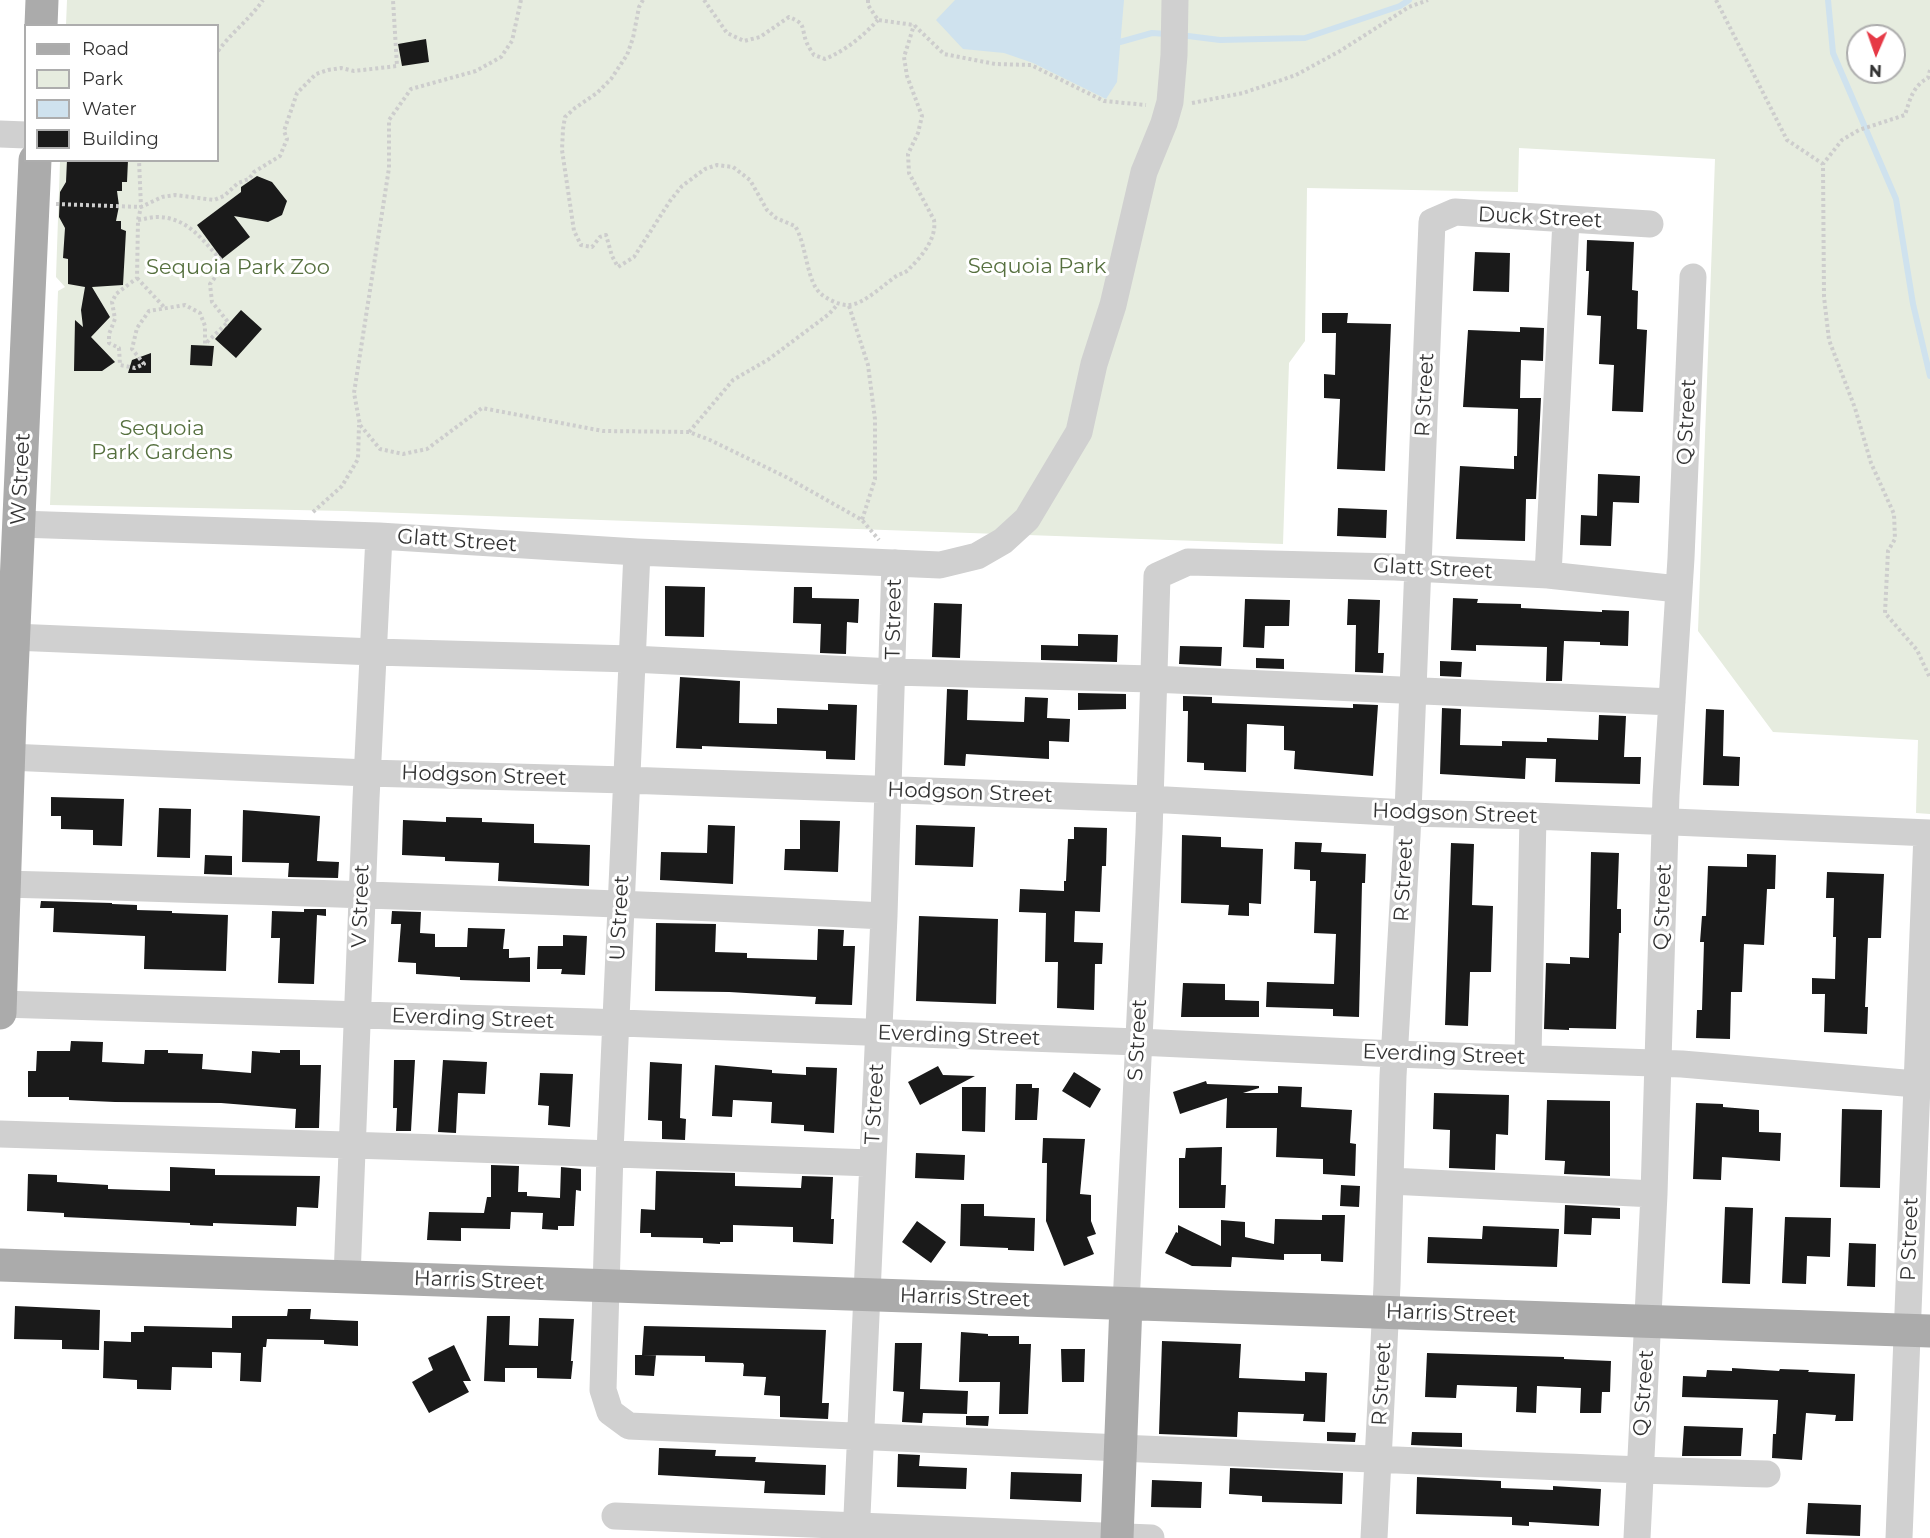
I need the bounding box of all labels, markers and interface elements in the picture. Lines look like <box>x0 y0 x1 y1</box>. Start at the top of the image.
legend <box>24 24 219 162</box>
north arrow <box>1846 24 1906 84</box>
text: Road <box>82 38 129 60</box>
text: N <box>1869 61 1882 80</box>
text: Park <box>82 68 123 90</box>
text: Water <box>82 98 137 120</box>
text: Building <box>82 128 159 150</box>
street label: Duck Street <box>1477 202 1603 234</box>
park label: Sequoia Park <box>968 254 1106 280</box>
park label: Sequoia Park Zoo <box>146 255 330 281</box>
street label: R Street <box>1410 352 1440 438</box>
street label: Q Street <box>1672 378 1702 466</box>
park label: Sequoia Park Gardens <box>91 416 233 466</box>
street label: W Street <box>6 432 36 526</box>
street label: Glatt Street <box>396 524 518 558</box>
street label: Glatt Street <box>1372 553 1494 585</box>
street label: T Street <box>881 578 907 660</box>
street label: Hodgson Street <box>401 761 567 791</box>
street label: Hodgson Street <box>887 778 1053 808</box>
street label: Hodgson Street <box>1372 799 1538 829</box>
street label: R Street <box>1389 837 1419 923</box>
street label: Q Street <box>1649 863 1677 951</box>
street label: V Street <box>347 864 375 948</box>
street label: U Street <box>605 875 635 961</box>
street label: S Street <box>1123 998 1153 1082</box>
street label: Everding Street <box>391 1004 555 1034</box>
street label: Everding Street <box>877 1021 1041 1051</box>
street label: Everding Street <box>1362 1040 1526 1070</box>
street label: T Street <box>860 1063 890 1145</box>
street label: P Street <box>1896 1197 1924 1281</box>
street label: Harris Street <box>413 1266 545 1296</box>
street label: Harris Street <box>899 1283 1031 1313</box>
street label: Harris Street <box>1385 1299 1517 1329</box>
street label: R Street <box>1367 1341 1397 1427</box>
street label: Q Street <box>1628 1349 1660 1437</box>

